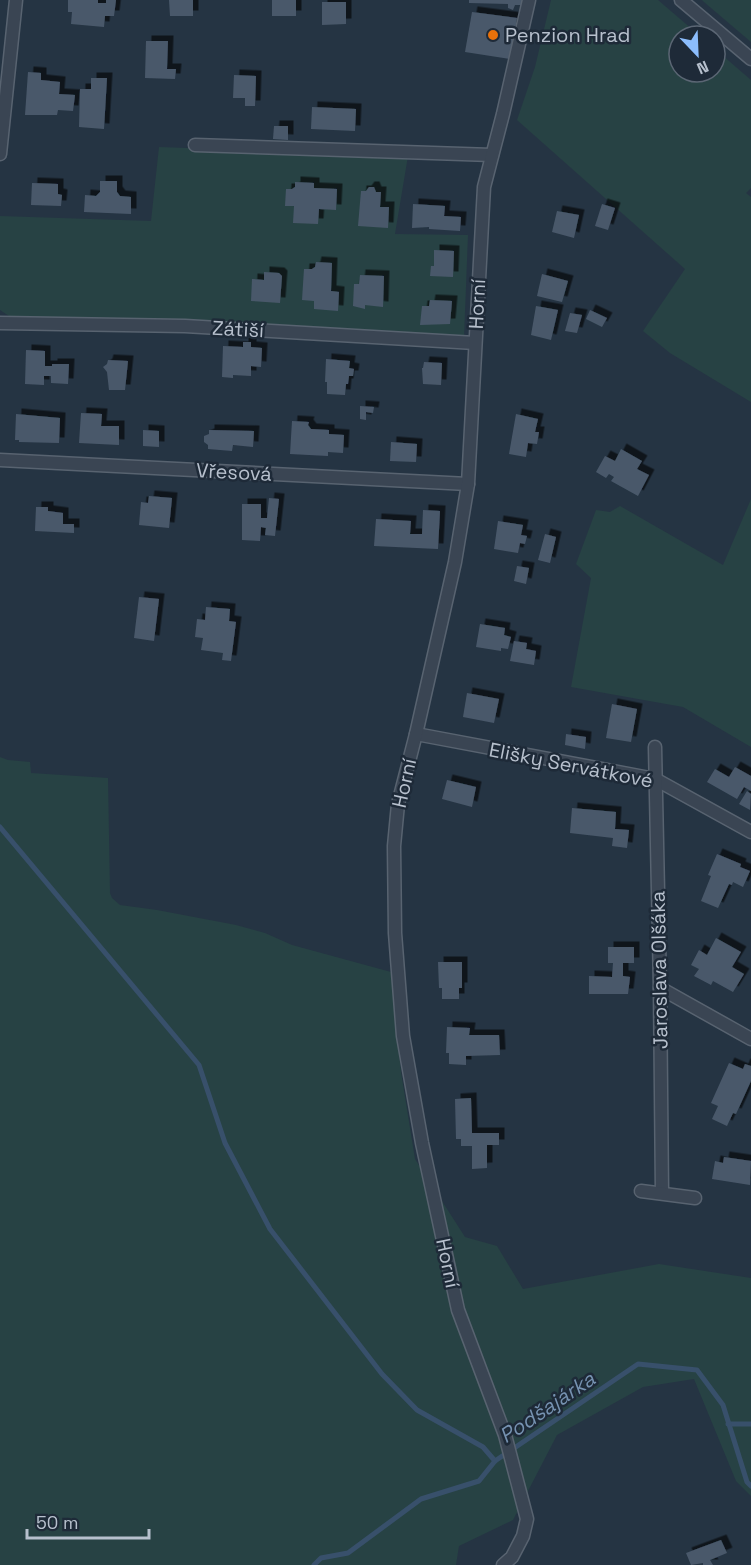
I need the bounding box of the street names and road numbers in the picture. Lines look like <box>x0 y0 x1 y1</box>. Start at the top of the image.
street label: Horní <box>463 278 491 330</box>
street label: Zátiší <box>211 315 265 343</box>
street label: Vřesová <box>195 457 273 487</box>
street label: Elišky Servátkové <box>487 736 655 794</box>
street label: Horní <box>386 756 422 810</box>
street label: Jaroslava Olšáka <box>645 891 673 1049</box>
street label: Horní <box>430 1236 466 1290</box>

